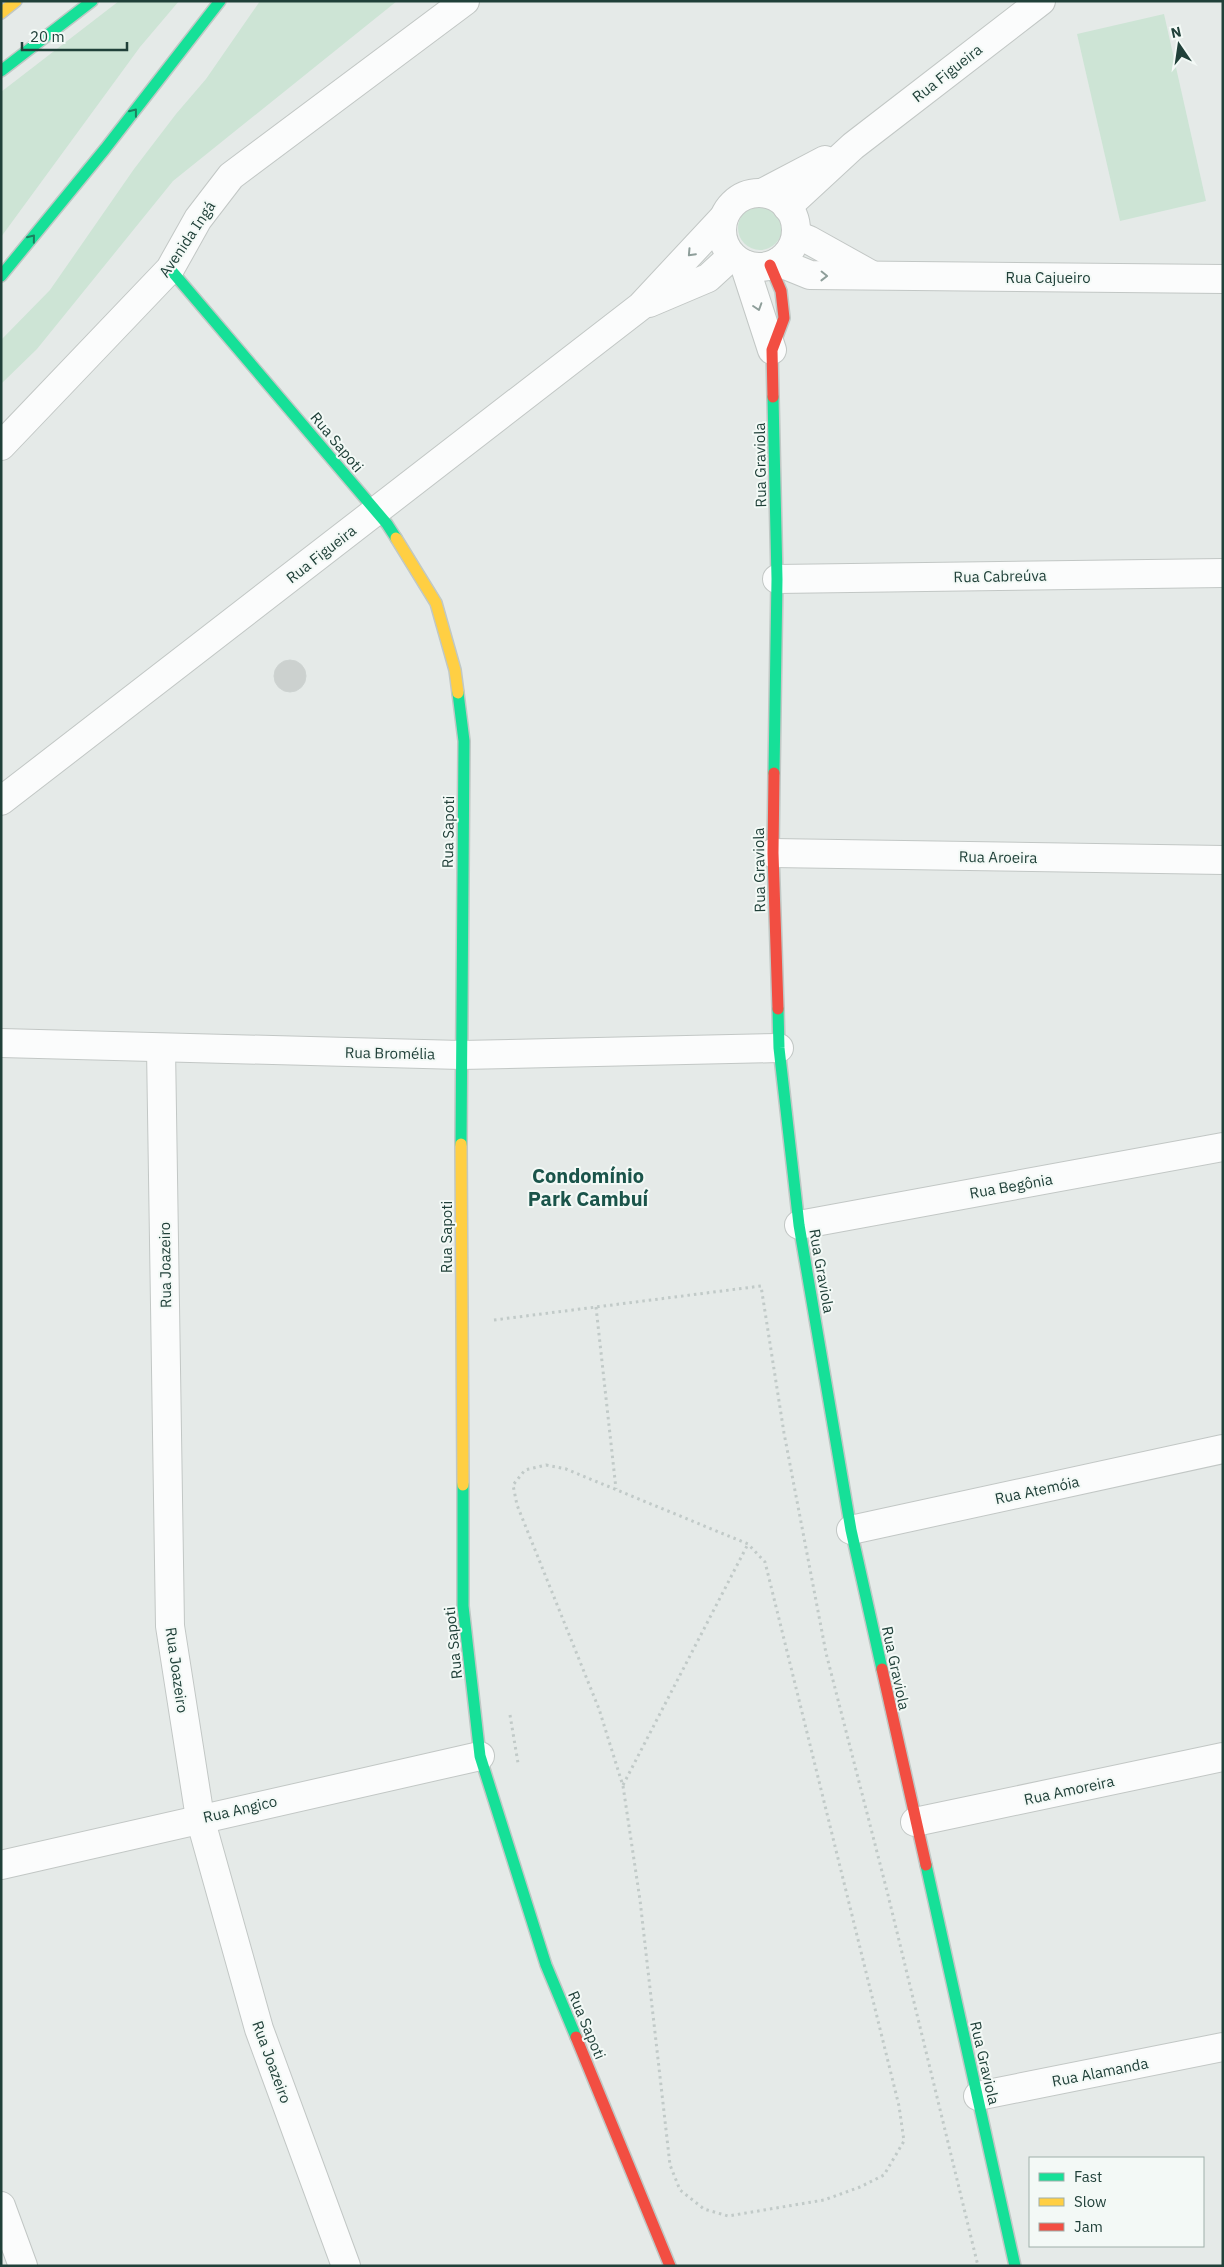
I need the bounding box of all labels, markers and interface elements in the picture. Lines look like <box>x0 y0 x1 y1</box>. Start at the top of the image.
scale bar <box>22 20 128 52</box>
north arrow <box>1154 20 1204 70</box>
text: N <box>1169 22 1183 42</box>
text: 20 m <box>30 27 65 46</box>
street label: Rua Figueira <box>908 40 986 106</box>
one-way arrow <box>128 108 137 118</box>
street label: Avenida Ingá <box>155 197 219 281</box>
one-way arrow <box>27 235 35 244</box>
one-way arrow <box>688 247 697 256</box>
street label: Rua Cajueiro <box>1005 268 1091 287</box>
one-way arrow <box>820 270 828 281</box>
one-way arrow <box>753 303 763 311</box>
street label: Rua Sapoti <box>306 408 368 476</box>
street label: Rua Graviola <box>750 422 770 508</box>
street label: Rua Figueira <box>282 521 360 587</box>
street label: Rua Cabreúva <box>953 566 1047 586</box>
street label: Rua Sapoti <box>438 796 458 868</box>
street label: Rua Graviola <box>749 827 769 913</box>
street label: Rua Aroeira <box>959 847 1037 867</box>
street label: Rua Bromélia <box>345 1043 435 1063</box>
district label: Condomínio Park Cambuí <box>528 1162 649 1212</box>
street label: Rua Begônia <box>968 1169 1054 1203</box>
street label: Rua Sapoti <box>437 1201 456 1273</box>
street label: Rua Joazeiro <box>155 1222 175 1308</box>
street label: Rua Graviola <box>805 1227 839 1315</box>
street label: Rua Atemóia <box>993 1472 1081 1508</box>
street label: Rua Sapoti <box>440 1606 466 1680</box>
street label: Rua Graviola <box>878 1624 914 1712</box>
street label: Rua Joazeiro <box>162 1626 192 1714</box>
street label: Rua Amoreira <box>1022 1771 1116 1809</box>
street label: Rua Angico <box>201 1791 279 1827</box>
street label: Rua Sapoti <box>564 1988 610 2062</box>
street label: Rua Joazeiro <box>248 2018 296 2106</box>
street label: Rua Graviola <box>966 2019 1004 2107</box>
street label: Rua Alamanda <box>1050 2053 1150 2091</box>
legend <box>1029 2157 1204 2247</box>
text: Fast <box>1074 2167 1102 2186</box>
text: Slow <box>1074 2192 1107 2211</box>
text: Jam <box>1074 2217 1103 2236</box>

